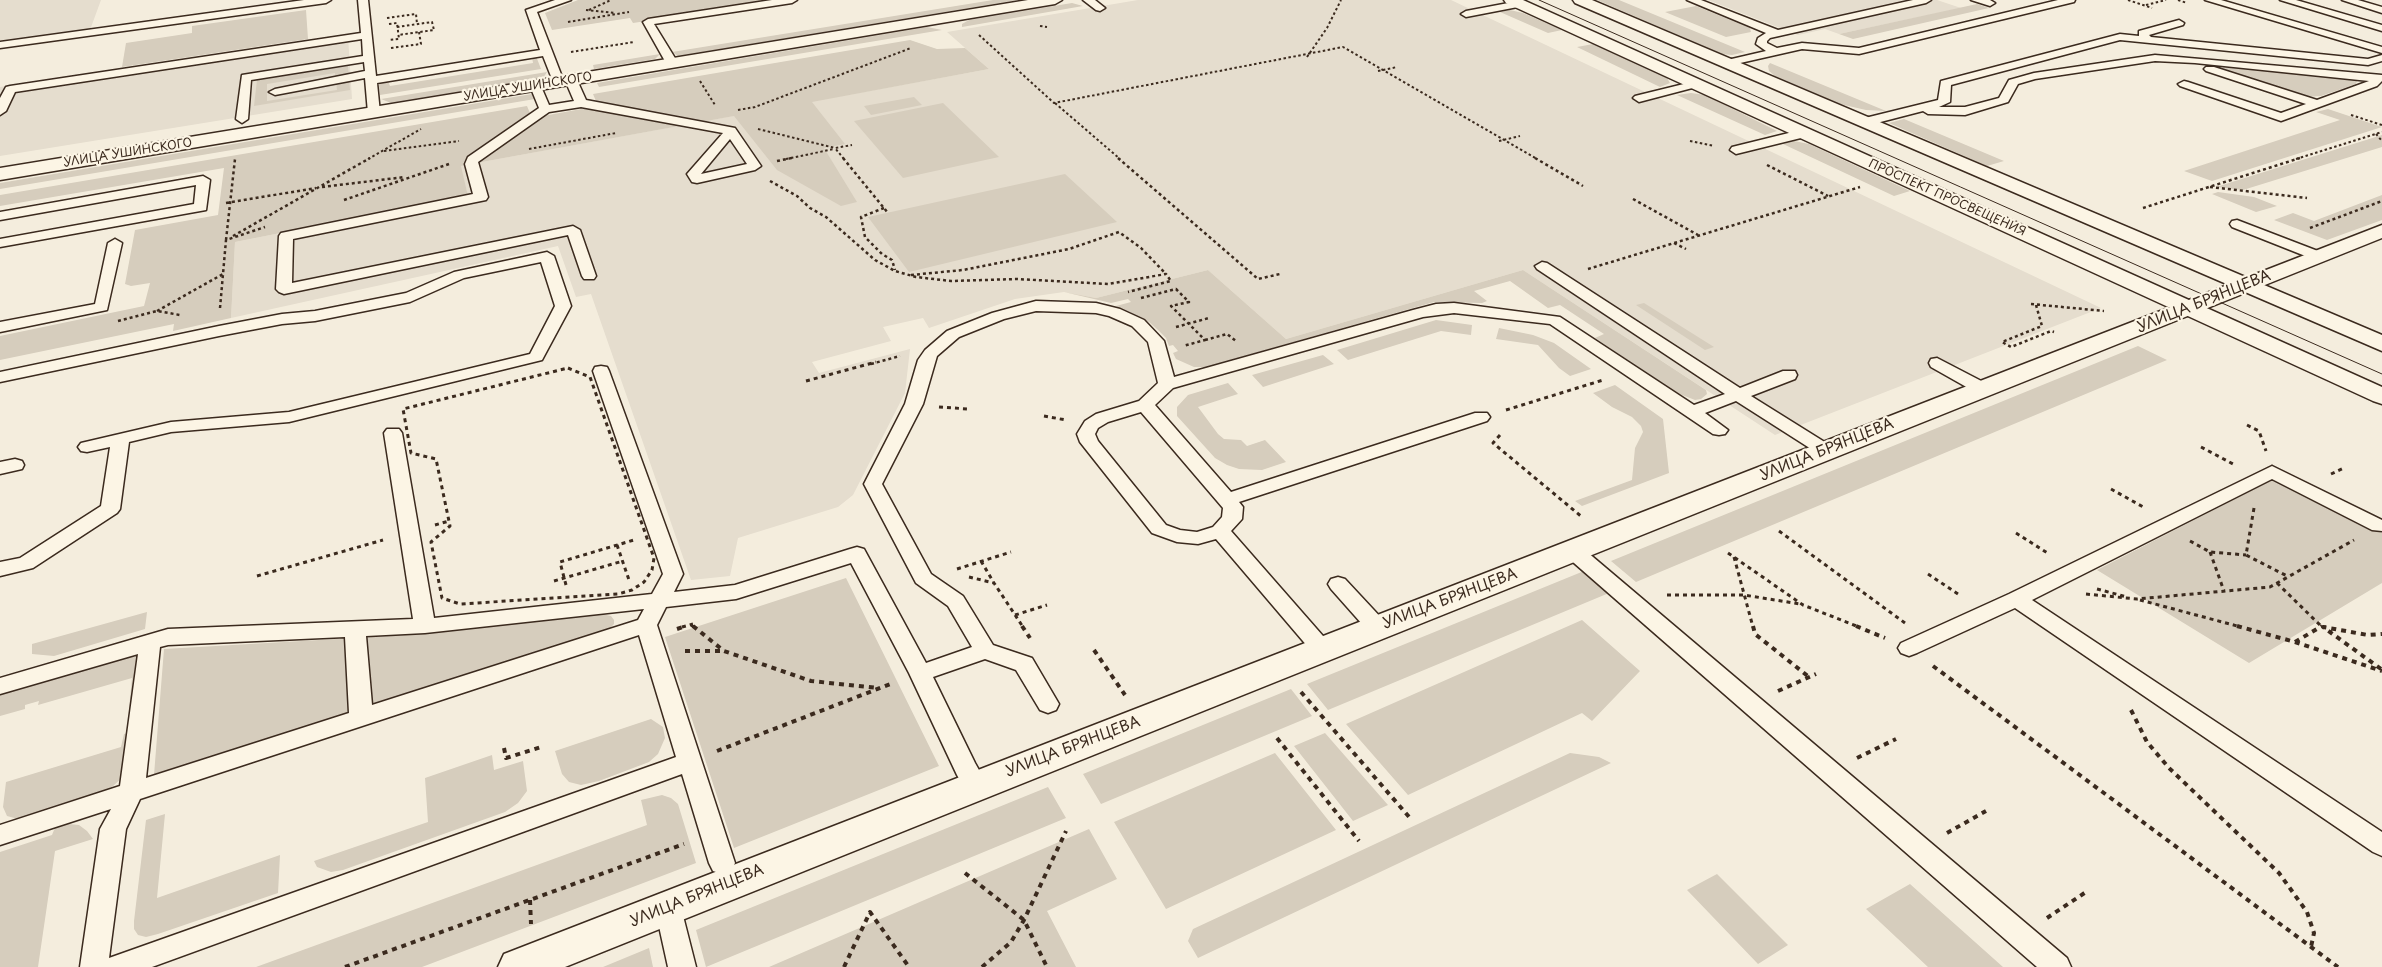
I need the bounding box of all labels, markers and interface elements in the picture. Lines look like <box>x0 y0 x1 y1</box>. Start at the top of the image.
street label: УЛИЦА УШИНСКОГО <box>463 70 593 104</box>
street label: УЛИЦА УШИНСКОГО <box>63 136 193 170</box>
street label: ПРОСПЕКТ ПРОСВЕЩЕНИЯ <box>1866 157 2028 239</box>
street label: УЛИЦА БРЯНЦЕВА <box>2135 267 2273 337</box>
street label: УЛИЦА БРЯНЦЕВА <box>1758 415 1896 485</box>
street label: УЛИЦА БРЯНЦЕВА <box>1380 565 1520 633</box>
street label: УЛИЦА БРЯНЦЕВА <box>1003 713 1143 781</box>
street label: УЛИЦА БРЯНЦЕВА <box>628 861 766 931</box>

